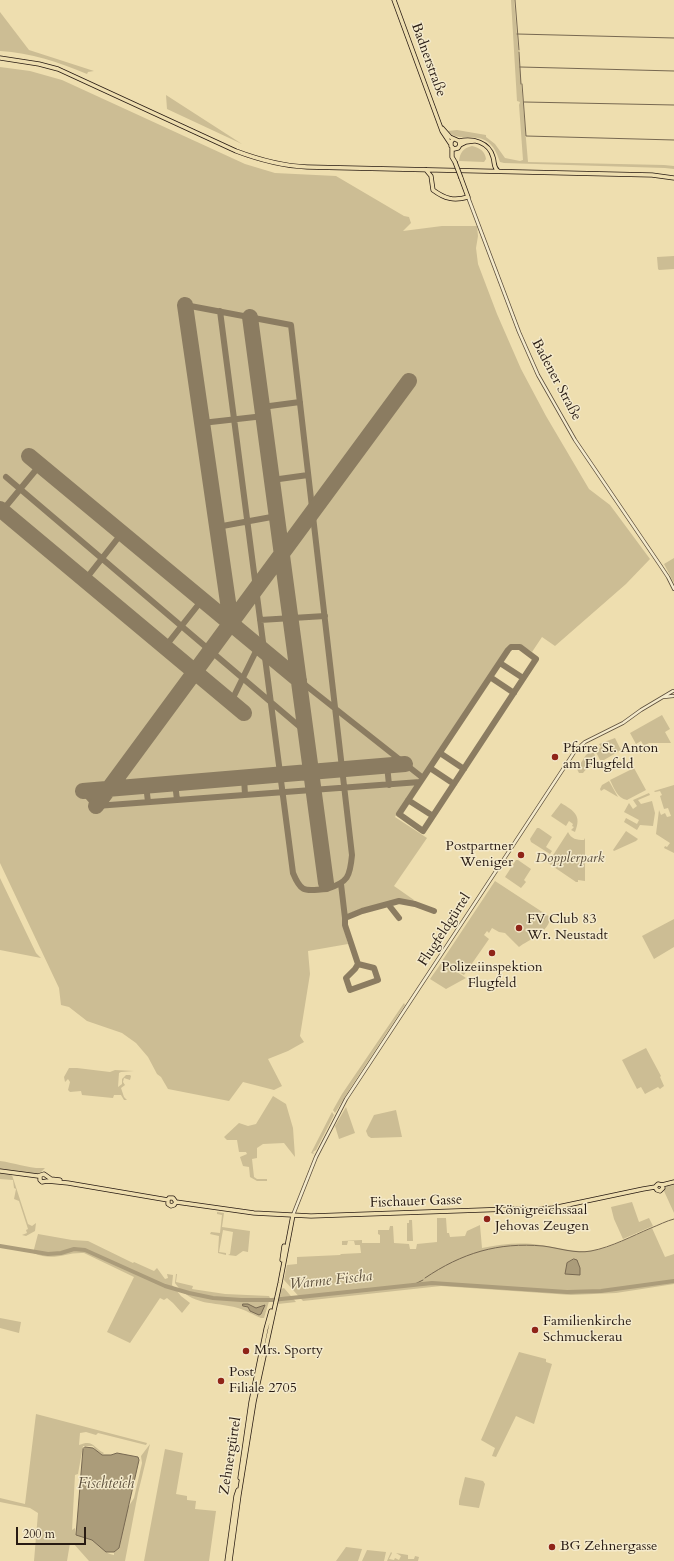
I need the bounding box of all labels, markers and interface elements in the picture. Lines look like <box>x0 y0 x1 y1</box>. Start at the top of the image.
street label: Badnerstraße <box>407 21 449 99</box>
street label: Badener Straße <box>527 336 585 424</box>
place label: Pfarre St. Anton am Flugfeld <box>563 741 659 774</box>
marker: Pfarre St. Anton am Flugfeld <box>550 752 560 762</box>
place label: Postpartner Weniger <box>446 839 513 872</box>
marker: Postpartner Weniger <box>516 850 526 860</box>
park label: Dopplerpark <box>536 851 604 867</box>
street label: Flugfeldgürtel <box>415 890 475 970</box>
place label: FV Club 83 Wr. Neustadt <box>527 912 608 944</box>
marker: FV Club 83 Wr. Neustadt <box>514 923 524 933</box>
marker: Polizeiinspektion Flugfeld <box>487 948 497 958</box>
place label: Polizeiinspektion Flugfeld <box>441 960 543 992</box>
street label: Fischauer Gasse <box>369 1192 463 1212</box>
place label: Königreichssaal Jehovas Zeugen <box>495 1203 589 1236</box>
marker: Königreichssaal Jehovas Zeugen <box>482 1214 492 1224</box>
water label: Warme Fischa <box>289 1268 373 1294</box>
place label: Familienkirche Schmuckerau <box>543 1314 632 1346</box>
marker: Familienkirche Schmuckerau <box>530 1325 540 1335</box>
place label: Mrs. Sporty <box>254 1343 323 1359</box>
marker: Mrs. Sporty <box>241 1346 251 1356</box>
place label: Post Filiale 2705 <box>229 1365 297 1398</box>
marker: Post Filiale 2705 <box>216 1376 226 1386</box>
street label: Zehnergürtel <box>217 1416 245 1496</box>
water label: Fischteich <box>78 1476 134 1494</box>
scale bar <box>18 1519 88 1545</box>
text: 200 m <box>23 1526 55 1542</box>
place label: BG Zehnergasse <box>560 1539 657 1555</box>
marker: BG Zehnergasse <box>547 1542 557 1552</box>

